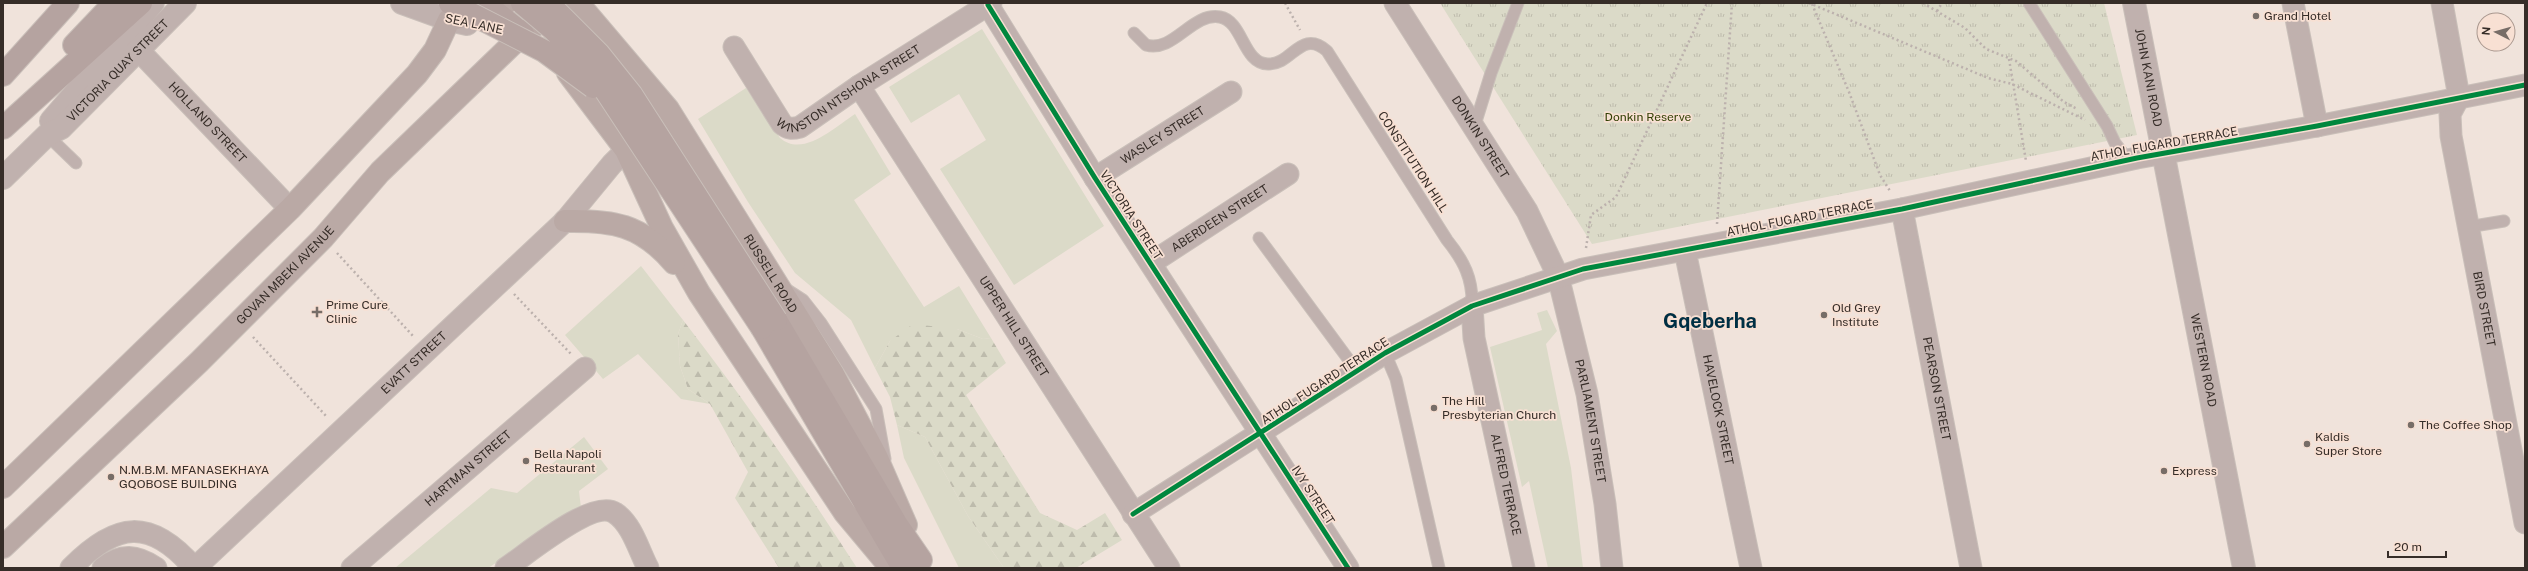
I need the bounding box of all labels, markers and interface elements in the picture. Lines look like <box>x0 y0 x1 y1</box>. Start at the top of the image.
place label: Grand Hotel <box>2264 9 2332 23</box>
street label: SEA LANE <box>444 11 504 37</box>
marker: Grand Hotel <box>2251 11 2261 21</box>
north arrow <box>2476 12 2516 52</box>
street label: VICTORIA QUAY STREET <box>64 17 172 125</box>
text: N <box>2480 26 2492 36</box>
street label: JOHN KANI ROAD <box>2132 27 2165 128</box>
street label: WINSTON NTSHONA STREET <box>773 42 923 136</box>
street label: HOLLAND STREET <box>166 79 249 166</box>
street label: DONKIN STREET <box>1449 93 1512 181</box>
street label: WASLEY STREET <box>1118 104 1207 167</box>
street label: CONSTITUTION HILL <box>1375 109 1451 215</box>
park label: Donkin Reserve <box>1605 110 1692 124</box>
street label: ATHOL FUGARD TERRACE <box>2089 124 2239 164</box>
street label: VICTORIA STREET <box>1097 168 1165 262</box>
street label: ABERDEEN STREET <box>1169 182 1271 255</box>
street label: ATHOL FUGARD TERRACE <box>1725 197 1875 239</box>
street label: GOVAN MBEKI AVENUE <box>234 223 337 327</box>
street label: RUSSELL ROAD <box>741 232 800 316</box>
street label: BIRD STREET <box>2470 270 2498 348</box>
street label: UPPER HILL STREET <box>976 274 1051 380</box>
place label: Prime Cure Clinic <box>326 298 388 326</box>
place label: Old Grey Institute <box>1832 301 1881 329</box>
marker: Prime Cure Clinic <box>311 306 323 318</box>
district label: Gqeberha <box>1663 309 1757 333</box>
marker: Old Grey Institute <box>1819 310 1829 320</box>
street label: WESTERN ROAD <box>2188 312 2219 408</box>
street label: EVATT STREET <box>378 329 449 397</box>
street label: ATHOL FUGARD TERRACE <box>1259 334 1391 428</box>
street label: PEARSON STREET <box>1920 336 1953 442</box>
street label: HAVELOCK STREET <box>1700 353 1736 466</box>
street label: PARLIAMENT STREET <box>1572 358 1608 484</box>
place label: The Hill Presbyterian Church <box>1442 394 1556 422</box>
marker: The Hill Presbyterian Church <box>1429 403 1439 413</box>
place label: The Coffee Shop <box>2419 418 2512 432</box>
marker: The Coffee Shop <box>2406 420 2416 430</box>
street label: HARTMAN STREET <box>422 427 514 509</box>
place label: Kaldis Super Store <box>2315 430 2382 458</box>
street label: ALFRED TERRACE <box>1488 432 1524 537</box>
marker: Kaldis Super Store <box>2302 439 2312 449</box>
place label: Bella Napoli Restaurant <box>534 447 602 475</box>
marker: Bella Napoli Restaurant <box>521 456 531 466</box>
place label: N.M.B.M. MFANASEKHAYA GQOBOSE BUILDING <box>119 463 270 491</box>
street label: IVY STREET <box>1289 463 1337 527</box>
place label: Express <box>2172 464 2217 478</box>
marker: Express <box>2159 466 2169 476</box>
marker: N.M.B.M. MFANASEKHAYA GQOBOSE BUILDING <box>106 472 116 482</box>
scale bar <box>2388 533 2446 559</box>
text: 20 m <box>2394 540 2422 554</box>

